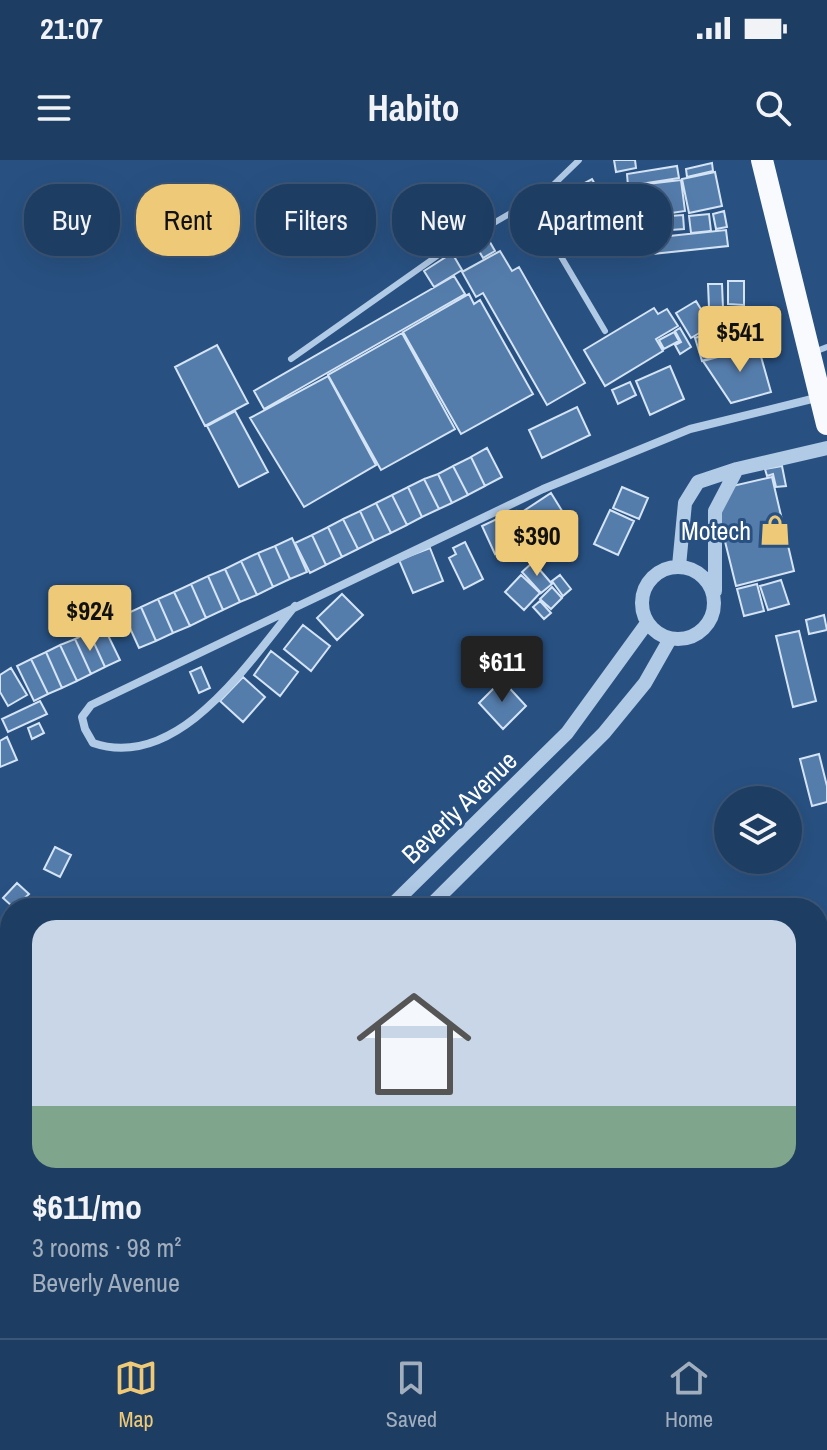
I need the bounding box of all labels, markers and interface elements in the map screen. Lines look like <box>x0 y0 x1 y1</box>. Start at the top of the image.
text: 21:07 <box>40 8 103 48</box>
text: Habito <box>368 84 459 132</box>
icon: menu <box>32 86 76 130</box>
icon: search <box>751 86 795 130</box>
chip: Buy <box>24 184 120 256</box>
chip: Rent <box>136 184 240 256</box>
chip: Filters <box>256 184 376 256</box>
chip: New <box>392 184 494 256</box>
chip: Apartment <box>510 184 672 256</box>
pin: $541 <box>693 306 787 374</box>
text: $541 <box>716 314 764 349</box>
pin: $390 <box>490 510 584 578</box>
place label: Motech <box>681 513 751 548</box>
shop icon: Motech <box>758 513 792 547</box>
text: $390 <box>513 518 561 553</box>
pin: $924 <box>43 585 137 653</box>
text: $924 <box>66 593 114 628</box>
pin: $611 <box>455 636 549 704</box>
text: $611 <box>479 644 525 679</box>
street label: Beverly Avenue <box>394 743 524 871</box>
map controls <box>714 786 802 874</box>
button: layers <box>714 786 802 874</box>
icon: home <box>342 972 486 1116</box>
text: $611/mo <box>32 1184 142 1230</box>
text: 3 rooms · 98 m² <box>32 1230 181 1265</box>
text: Beverly Avenue <box>32 1265 180 1300</box>
tab: Map <box>114 1356 158 1434</box>
tab: Saved <box>386 1356 437 1434</box>
tab: Home <box>665 1356 713 1434</box>

